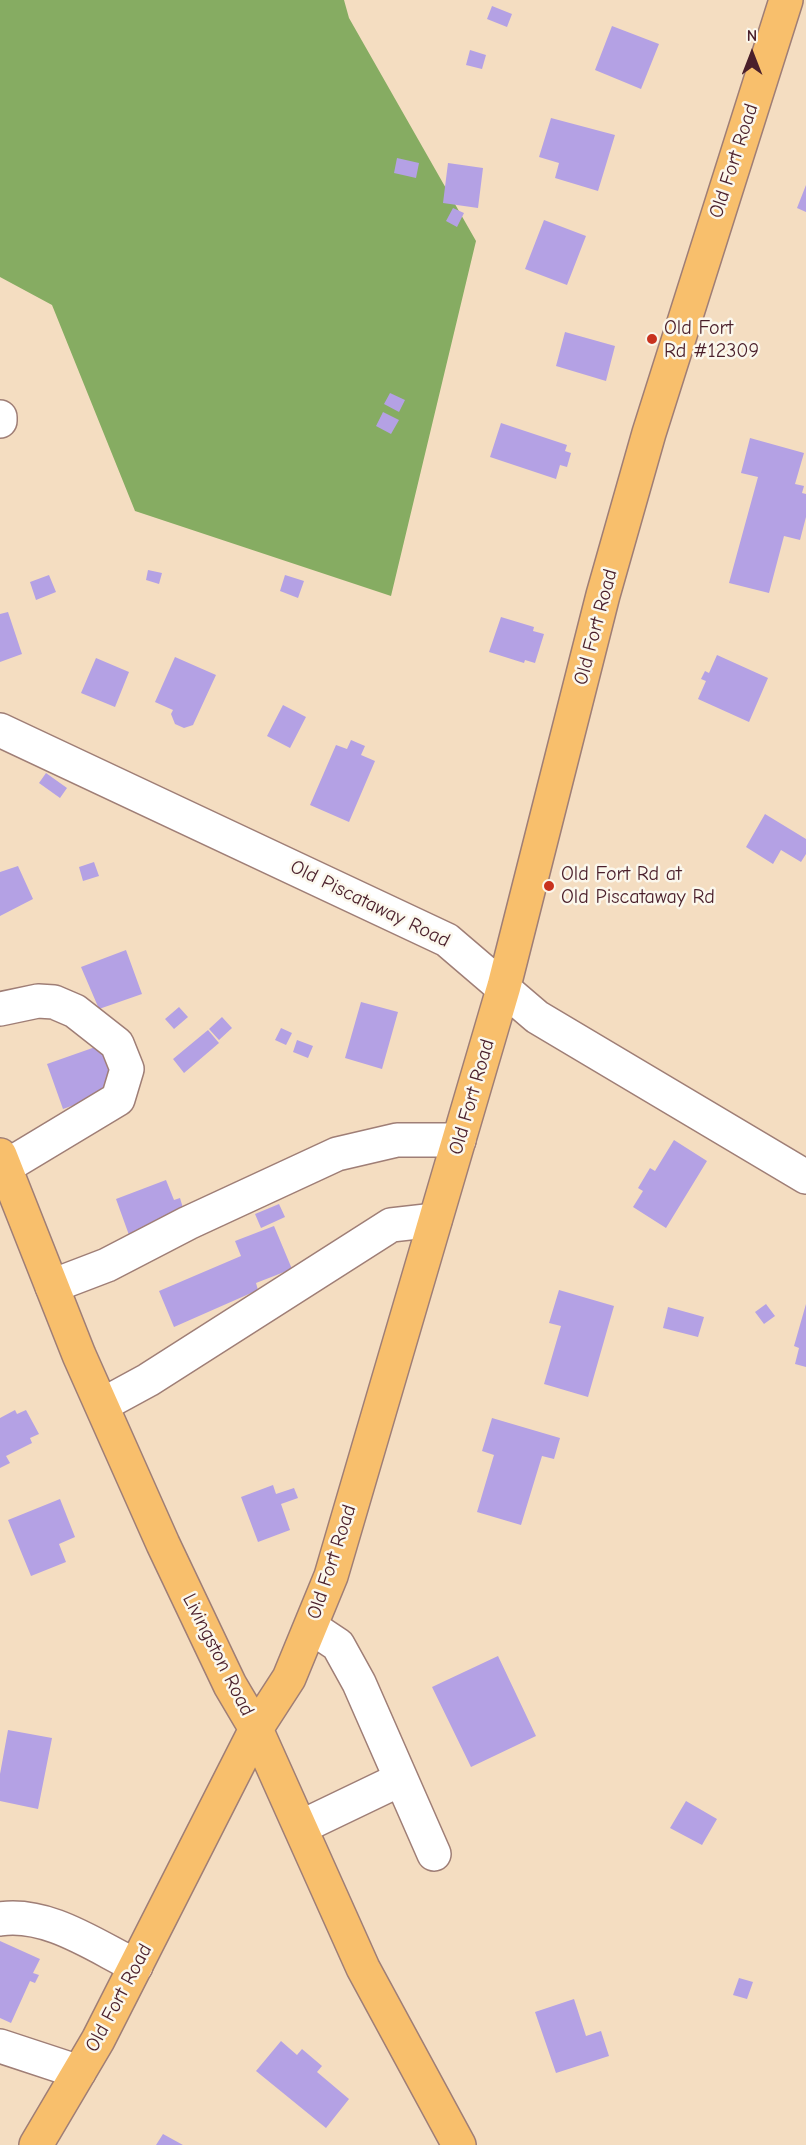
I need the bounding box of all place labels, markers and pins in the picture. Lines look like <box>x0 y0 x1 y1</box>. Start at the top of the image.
place label: Old Fort Rd #12309 <box>664 316 759 363</box>
marker: Old Fort Rd #12309 <box>645 332 659 346</box>
place label: Old Fort Rd at Old Piscataway Rd <box>561 862 715 909</box>
marker: Old Fort Rd at Old Piscataway Rd <box>542 879 556 893</box>

